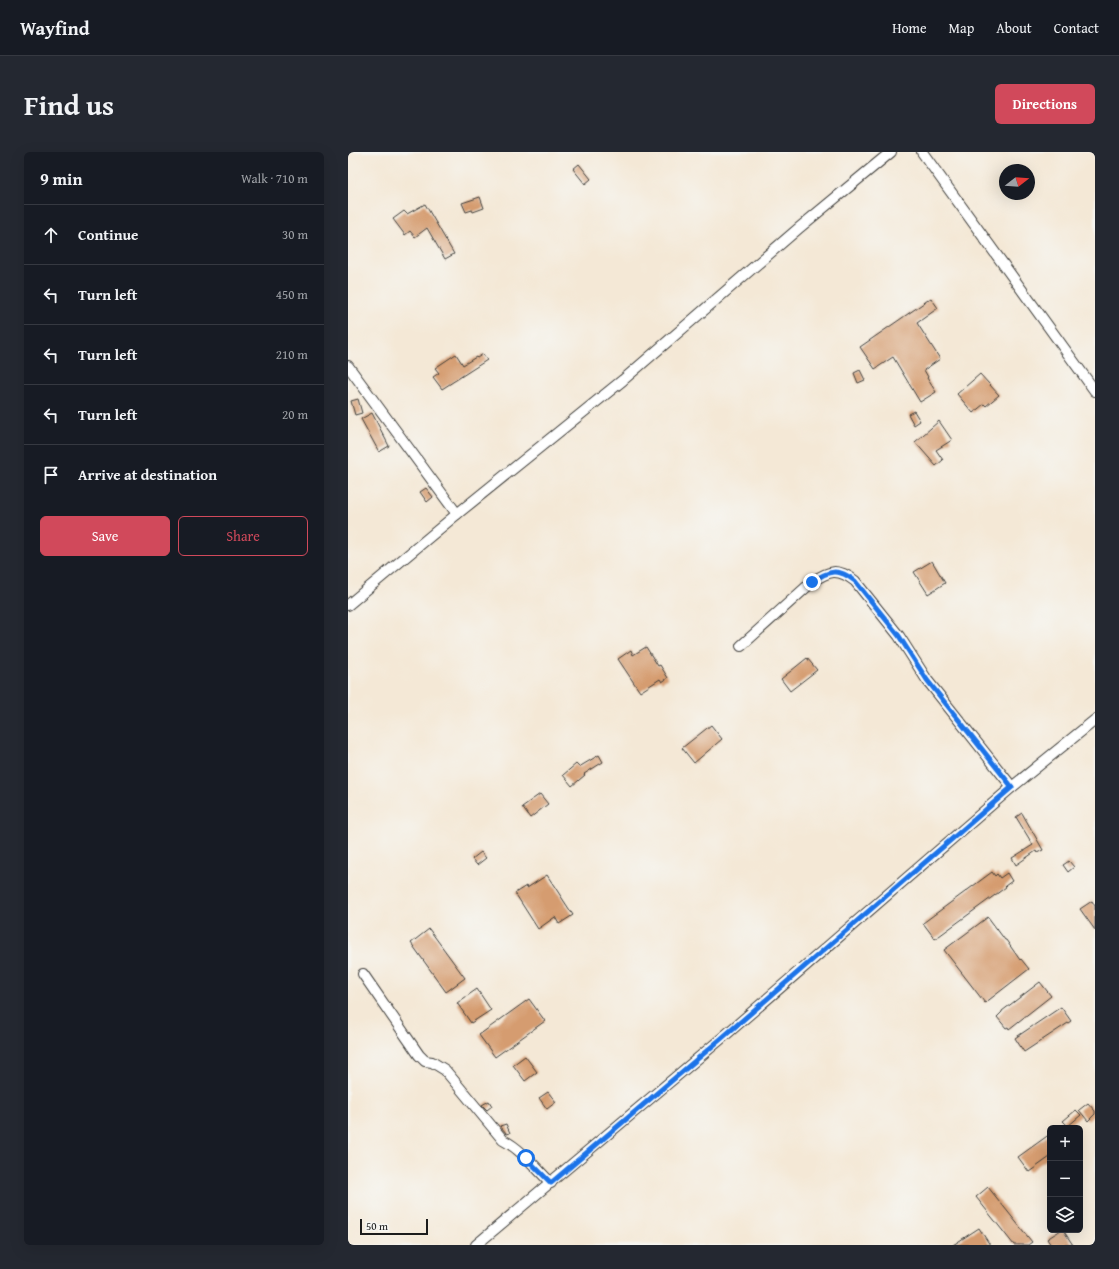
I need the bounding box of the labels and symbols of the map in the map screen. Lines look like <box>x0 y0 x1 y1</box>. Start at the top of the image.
north arrow <box>999 164 1035 200</box>
route end <box>803 573 821 591</box>
route start <box>517 1149 535 1167</box>
scale bar <box>360 1217 428 1236</box>

